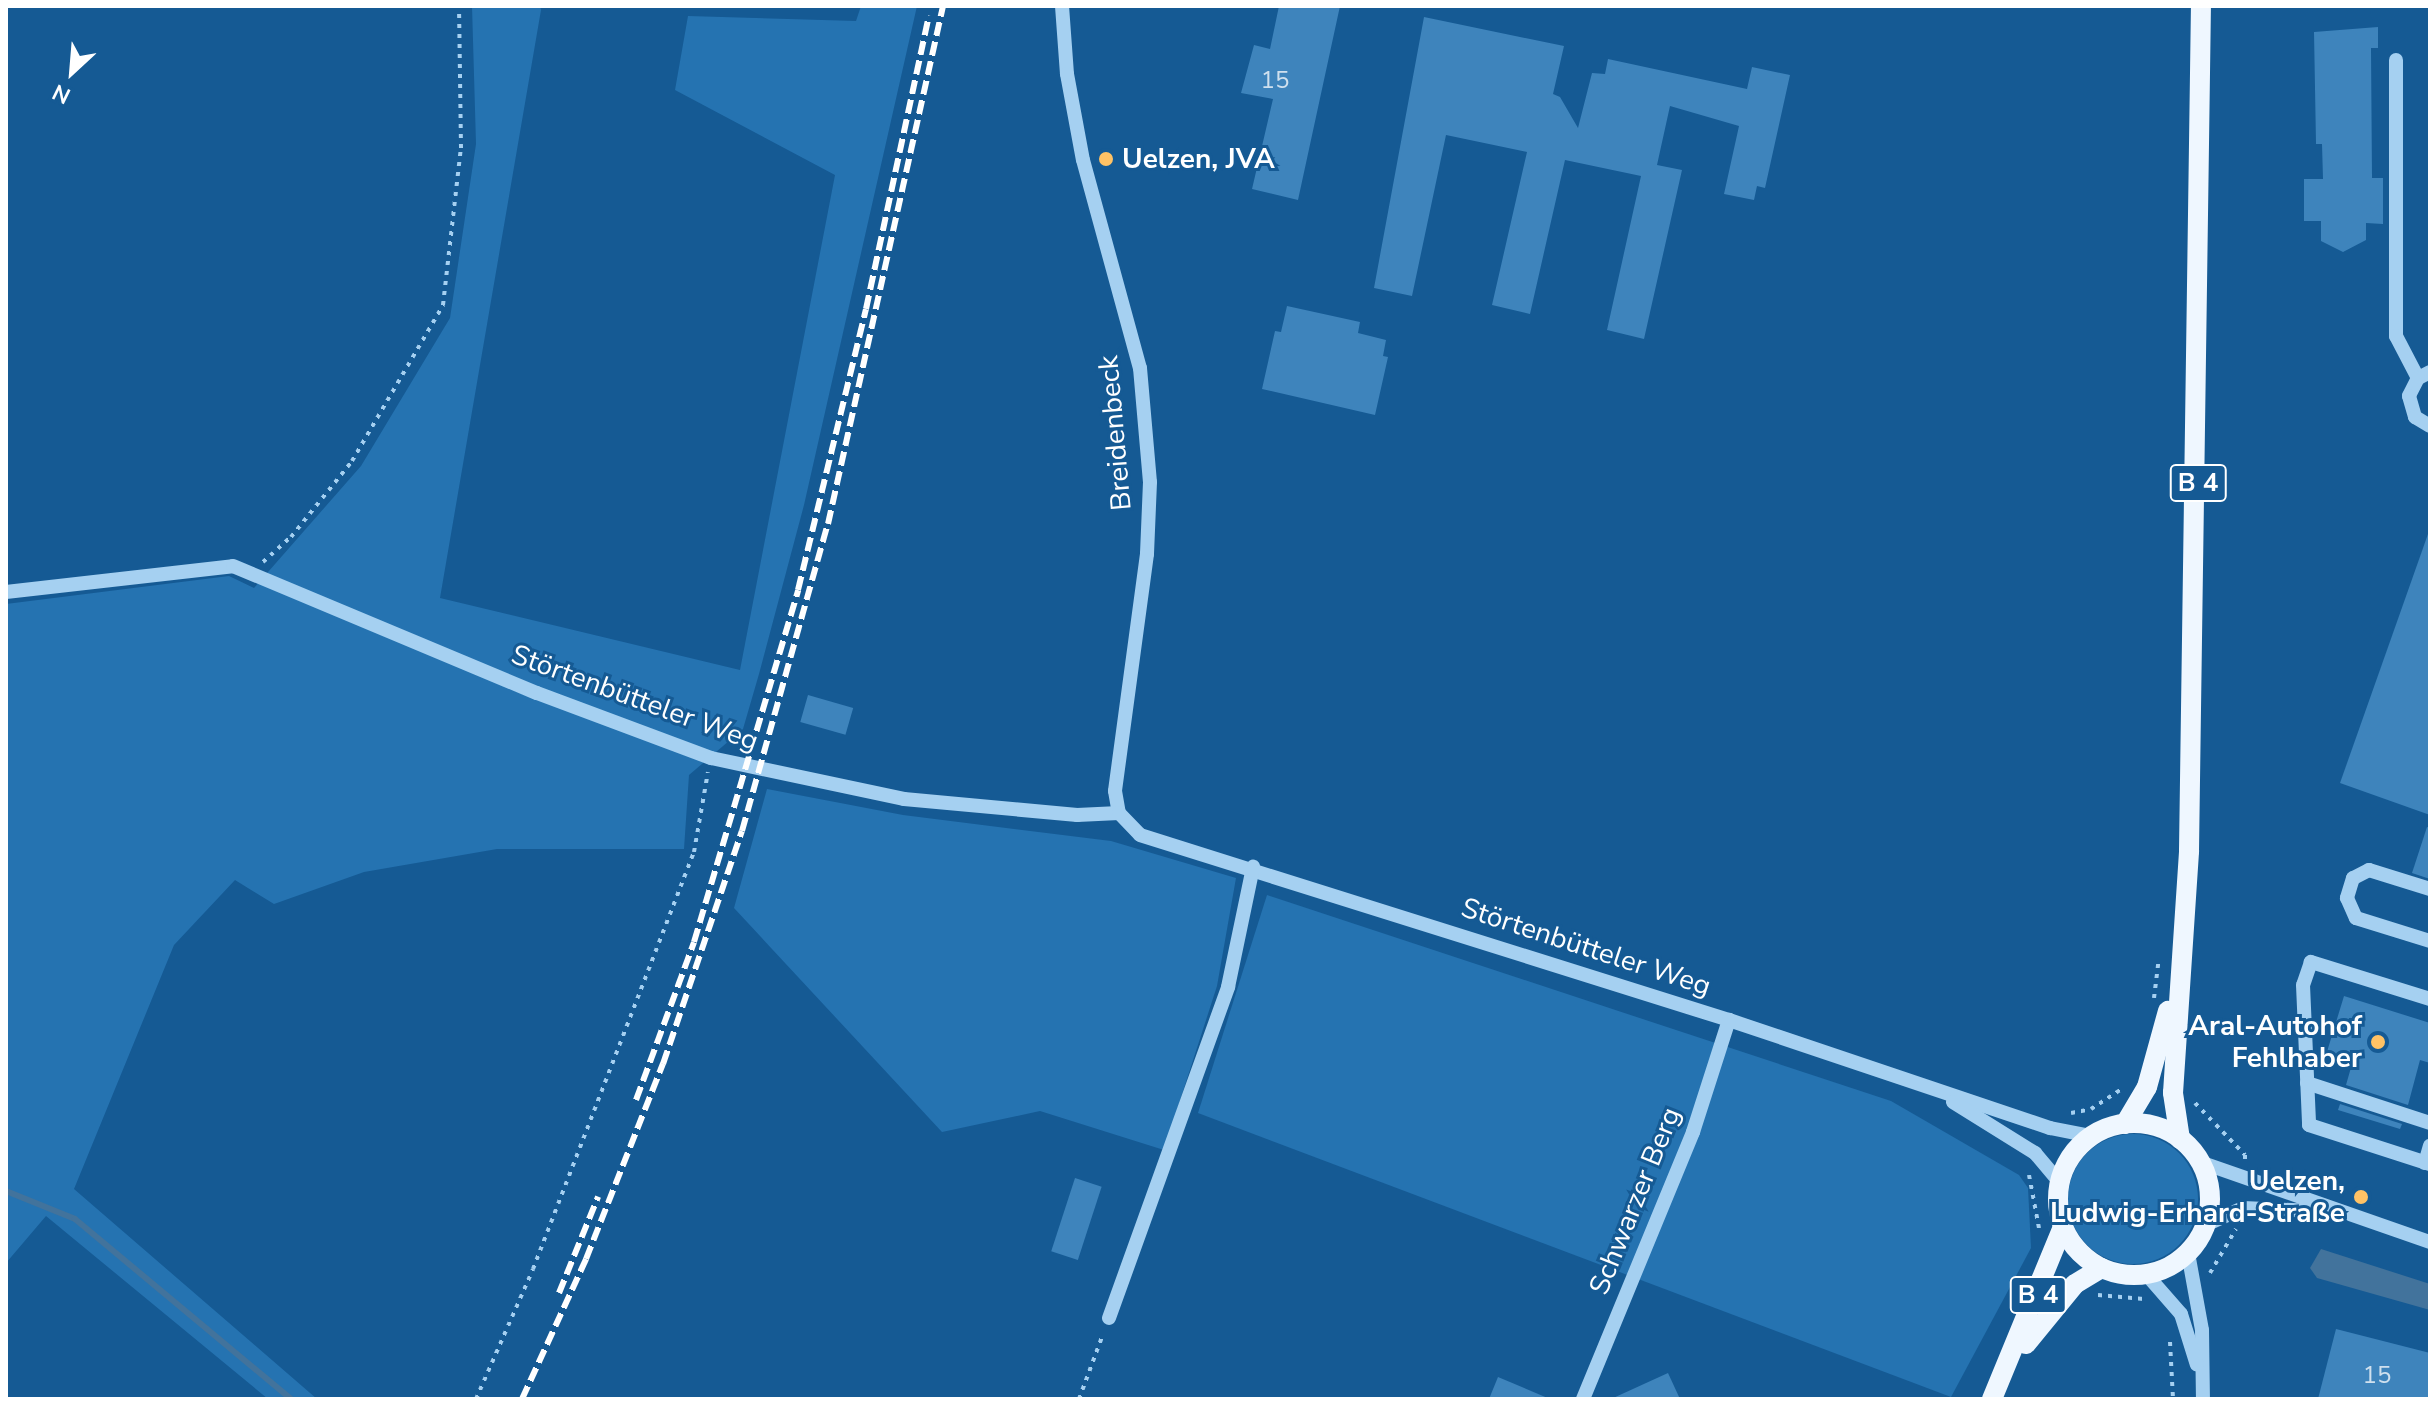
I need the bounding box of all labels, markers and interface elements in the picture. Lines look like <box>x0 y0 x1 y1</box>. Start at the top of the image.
north arrow <box>32 32 112 112</box>
house number: 15 <box>1261 67 1289 95</box>
text: N <box>48 76 75 111</box>
place label: Uelzen, JVA <box>1122 142 1275 176</box>
marker: Uelzen, JVA <box>1097 150 1115 168</box>
street label: Breidenbeck <box>1091 354 1139 512</box>
road number: B 4 <box>2168 461 2228 505</box>
street label: Störtenbütteler Weg <box>507 638 763 758</box>
street label: Störtenbütteler Weg <box>1457 891 1715 1003</box>
place label: Aral-Autohof Fehlhaber <box>2188 1009 2362 1075</box>
marker: Aral-Autohof Fehlhaber <box>2369 1033 2387 1051</box>
street label: Schwarzer Berg <box>1582 1102 1688 1300</box>
place label: Uelzen, Ludwig-Erhard-Straße <box>2050 1164 2345 1230</box>
marker: Uelzen, Ludwig-Erhard-Straße <box>2352 1188 2370 1206</box>
road number: B 4 <box>2008 1273 2068 1317</box>
house number: 15 <box>2363 1362 2391 1390</box>

